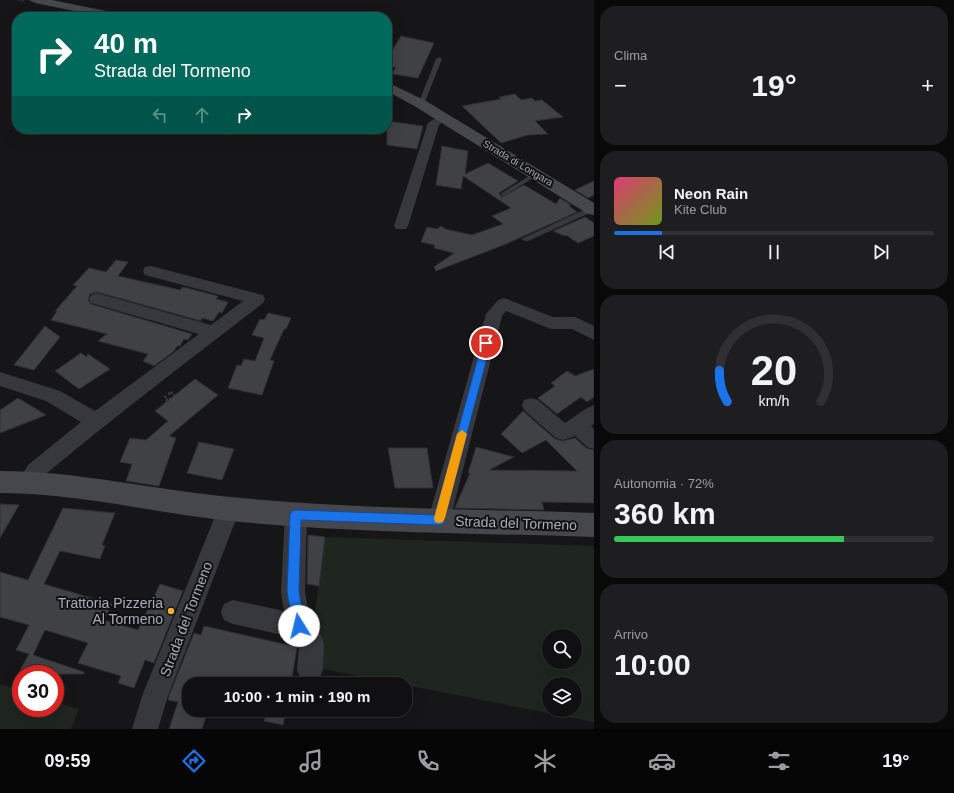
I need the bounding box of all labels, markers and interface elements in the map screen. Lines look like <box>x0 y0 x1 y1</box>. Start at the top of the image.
icon: right <box>28 28 80 80</box>
text: 40 m <box>94 28 158 59</box>
text: Clima <box>614 48 647 63</box>
text: Strada del Tormeno <box>94 61 251 81</box>
text: 19° <box>751 69 797 102</box>
text: − <box>614 73 627 98</box>
text: + <box>921 73 934 98</box>
icon: left <box>149 104 171 126</box>
icon: ahead <box>191 104 213 126</box>
icon: right <box>233 104 255 126</box>
street label: Strada di Longara <box>481 138 555 188</box>
text: Neon Rain <box>674 185 748 202</box>
text: Kite Club <box>674 202 727 217</box>
icon: previous <box>656 241 678 263</box>
icon: pause <box>763 241 785 263</box>
icon: next <box>870 241 892 263</box>
pin <box>469 326 503 360</box>
icon: arrive <box>475 332 497 354</box>
text: 20 <box>751 347 797 394</box>
text: km/h <box>759 393 790 409</box>
text: Autonomia · 72% <box>614 476 714 491</box>
text: 360 km <box>614 497 716 530</box>
street label: Strada del Tormeno <box>455 513 577 533</box>
street label: Strada del Tormeno <box>157 559 215 679</box>
place label: Trattoria Pizzeria Al Tormeno <box>58 595 163 627</box>
position arrow <box>278 605 320 647</box>
marker: Trattoria Pizzeria Al Tormeno <box>166 606 176 616</box>
text: Arrivo <box>614 627 648 642</box>
map controls <box>542 629 582 717</box>
button: search <box>542 629 582 669</box>
text: 10:00 <box>614 648 691 681</box>
speed limit sign: 30 <box>12 665 64 717</box>
button: layers <box>542 677 582 717</box>
text: 10:00 · 1 min · 190 m <box>224 688 370 705</box>
icon: directions <box>180 747 208 775</box>
icon: music <box>297 747 325 775</box>
icon: phone <box>414 747 442 775</box>
icon: climate <box>531 747 559 775</box>
icon: car <box>648 747 676 775</box>
icon: filters <box>765 747 793 775</box>
text: 09:59 <box>45 751 91 771</box>
text: 19° <box>882 751 909 771</box>

